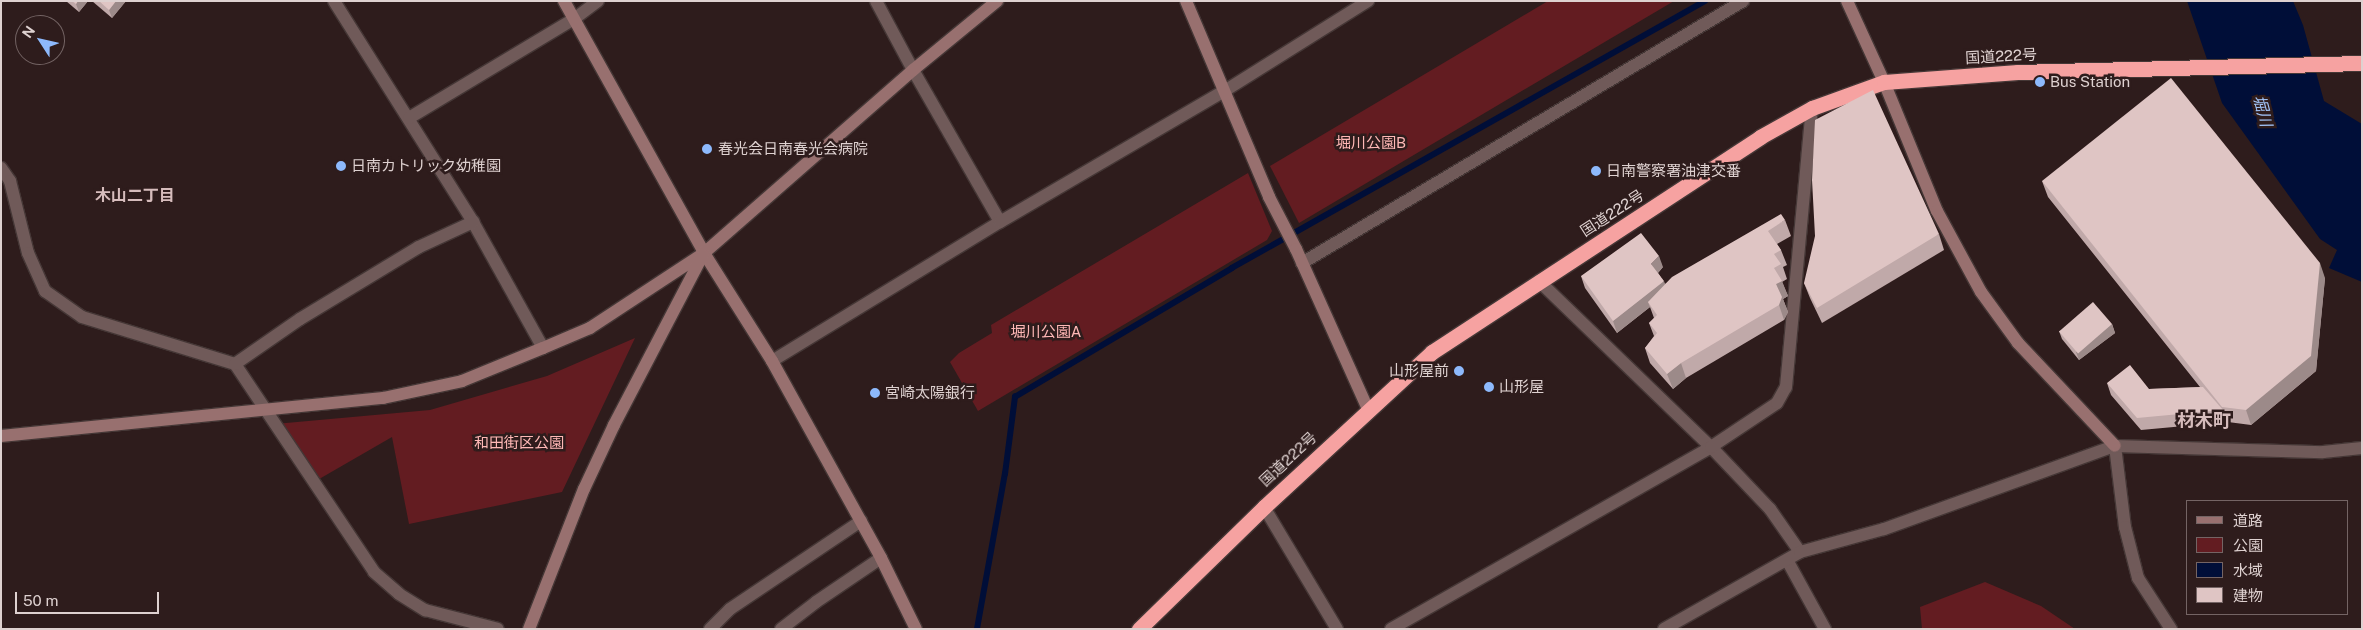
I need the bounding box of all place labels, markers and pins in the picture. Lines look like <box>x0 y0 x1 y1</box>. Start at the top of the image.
place label: Bus Station <box>2050 73 2130 91</box>
marker: Bus Station <box>2034 76 2046 88</box>
place label: 春光会日南春光会病院 <box>718 140 868 158</box>
marker: 春光会日南春光会病院 <box>700 142 714 156</box>
place label: 日南カトリック幼稚園 <box>351 157 501 175</box>
marker: 日南カトリック幼稚園 <box>335 160 347 172</box>
place label: 日南警察署油津交番 <box>1606 162 1741 180</box>
marker: 日南警察署油津交番 <box>1590 165 1602 177</box>
place label: 山形屋前 <box>1389 362 1449 380</box>
marker: 山形屋前 <box>1453 365 1465 377</box>
place label: 山形屋 <box>1499 378 1544 396</box>
marker: 山形屋 <box>1483 381 1495 393</box>
place label: 宮崎太陽銀行 <box>885 384 975 402</box>
marker: 宮崎太陽銀行 <box>869 387 881 399</box>

